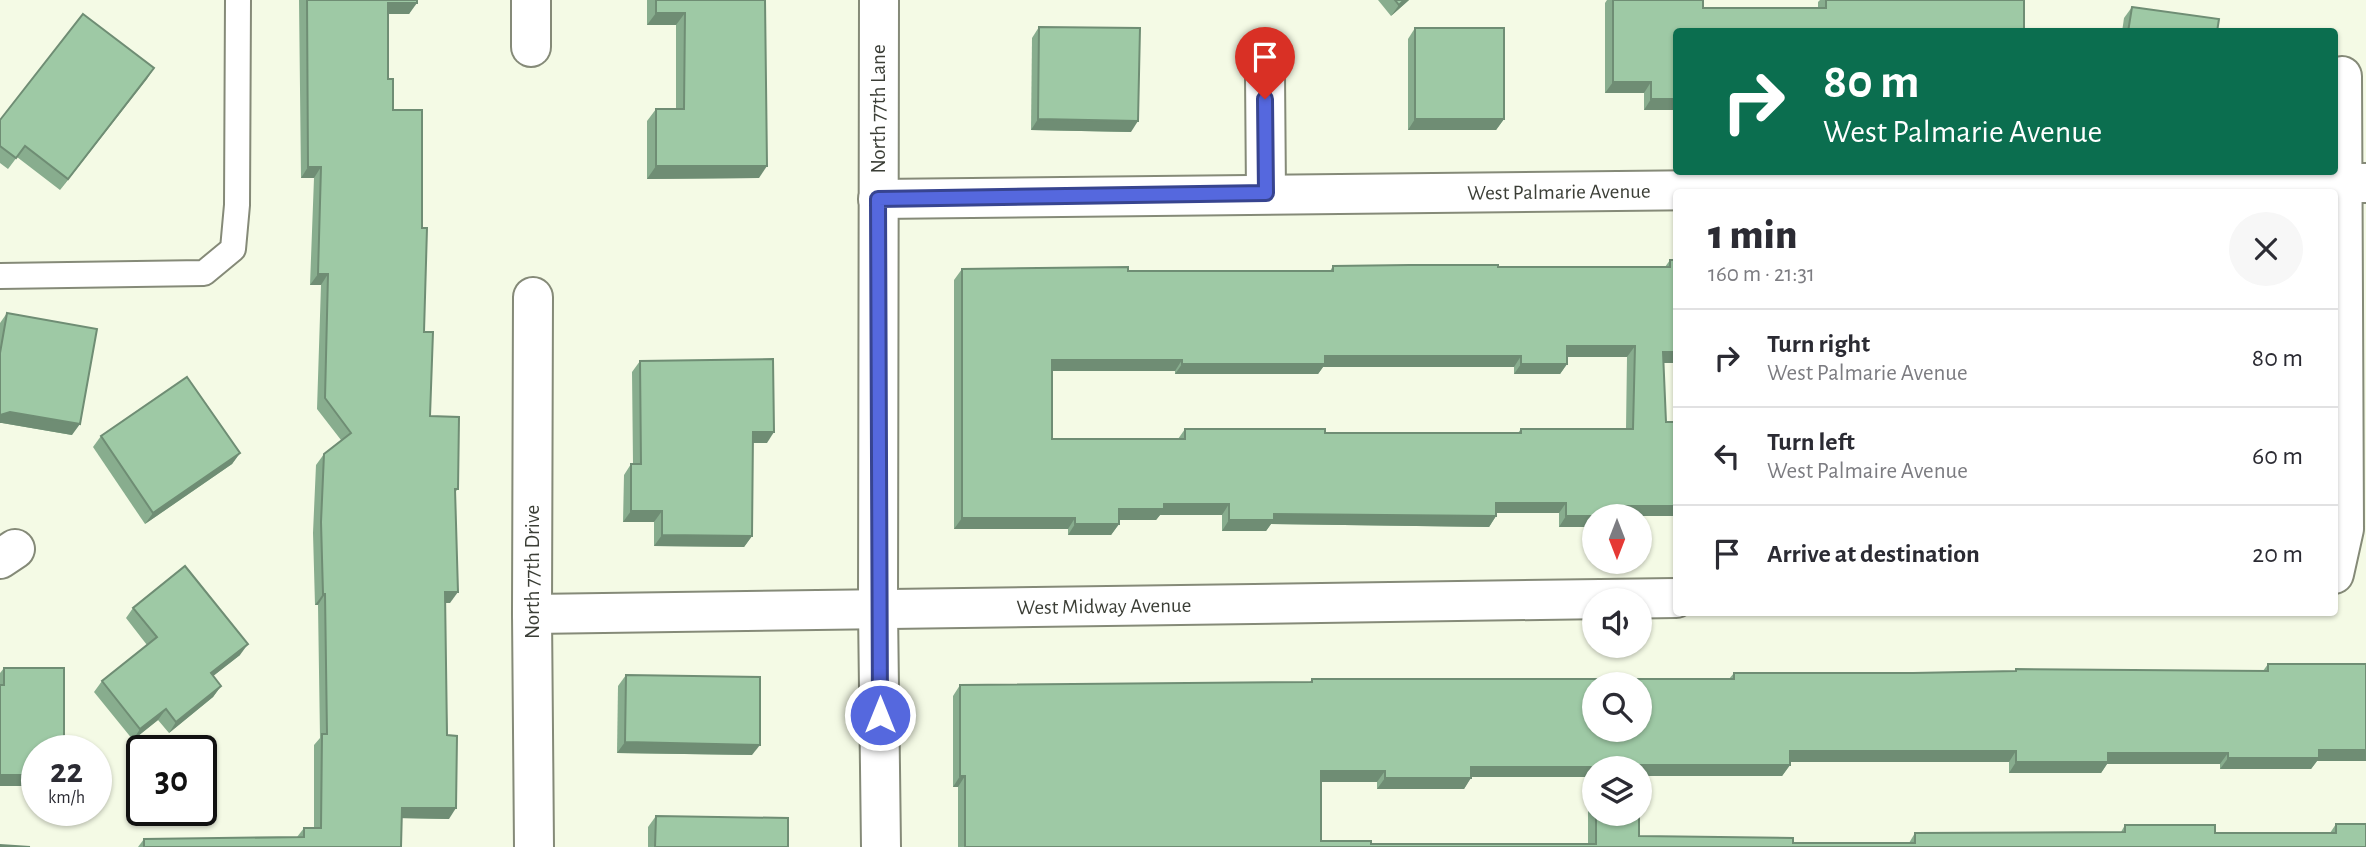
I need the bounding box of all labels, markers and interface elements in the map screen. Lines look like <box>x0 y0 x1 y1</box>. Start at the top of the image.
pin <box>1235 27 1295 99</box>
icon: arrive <box>1246 38 1284 76</box>
street label: North 77th Lane <box>868 44 889 174</box>
icon: right <box>1708 56 1799 147</box>
text: 80 m <box>1823 58 1920 107</box>
text: West Palmarie Avenue <box>1823 116 2102 148</box>
street label: West Palmarie Avenue <box>1467 180 1651 203</box>
button: close <box>2229 212 2303 286</box>
text: 1 min <box>1708 214 1797 256</box>
text: 160 m · 21:31 <box>1708 263 1815 286</box>
text: Turn right <box>1767 331 1870 357</box>
icon: right <box>1708 339 1746 377</box>
text: 80 m <box>2252 345 2303 371</box>
text: West Palmarie Avenue <box>1767 362 1968 385</box>
text: Turn left <box>1767 429 1855 455</box>
icon: left <box>1708 437 1746 475</box>
text: 60 m <box>2252 443 2303 469</box>
text: West Palmaire Avenue <box>1767 460 1968 483</box>
north arrow <box>1582 504 1652 574</box>
map controls <box>1582 504 1652 826</box>
street label: North 77th Drive <box>522 505 543 639</box>
icon: arrive <box>1708 535 1746 573</box>
text: Arrive at destination <box>1767 541 1980 567</box>
text: 20 m <box>2252 541 2303 567</box>
button: sound <box>1582 588 1652 658</box>
street label: West Midway Avenue <box>1016 594 1192 618</box>
button: search <box>1582 672 1652 742</box>
position arrow <box>843 678 917 752</box>
speed limit sign: 30 <box>126 735 217 826</box>
text: 22 <box>50 754 83 789</box>
button: layers <box>1582 756 1652 826</box>
text: km/h <box>48 789 85 807</box>

